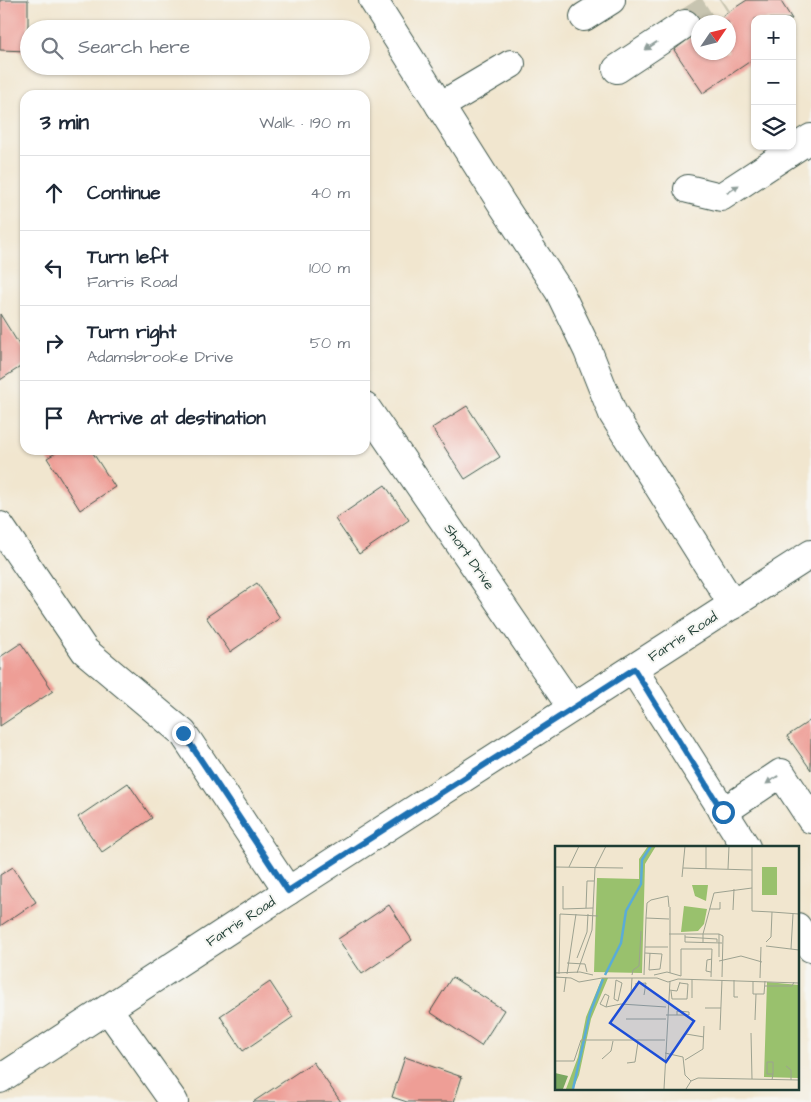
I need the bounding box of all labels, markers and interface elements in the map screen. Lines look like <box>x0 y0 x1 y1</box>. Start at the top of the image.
north arrow <box>691 15 736 60</box>
map controls <box>751 15 796 150</box>
button: + <box>751 15 796 60</box>
search box <box>20 20 370 75</box>
icon: search <box>38 34 66 62</box>
text: Search here <box>78 34 190 61</box>
one-way arrow <box>645 42 658 51</box>
button: − <box>751 60 796 105</box>
button: layers <box>751 105 796 150</box>
text: 3 min <box>40 108 89 137</box>
text: Walk · 190 m <box>259 112 350 134</box>
icon: ahead <box>40 179 68 207</box>
text: Continue <box>87 180 161 207</box>
text: 40 m <box>310 182 350 204</box>
one-way arrow <box>727 184 740 194</box>
text: Turn left <box>87 244 168 271</box>
icon: left <box>40 254 68 282</box>
text: 100 m <box>309 257 350 279</box>
text: Farris Road <box>87 271 177 293</box>
text: Turn right <box>87 319 176 346</box>
icon: right <box>40 329 68 357</box>
text: 50 m <box>310 332 350 354</box>
text: Adamsbrooke Drive <box>87 346 233 368</box>
icon: arrive <box>40 404 68 432</box>
text: Arrive at destination <box>87 405 266 432</box>
street label: Short Drive <box>439 520 499 594</box>
street label: Farris Road <box>644 607 722 667</box>
route end <box>172 722 195 745</box>
one-way arrow <box>765 775 778 785</box>
route start <box>712 801 735 824</box>
inset map <box>555 846 798 1090</box>
street label: Farris Road <box>202 892 280 952</box>

